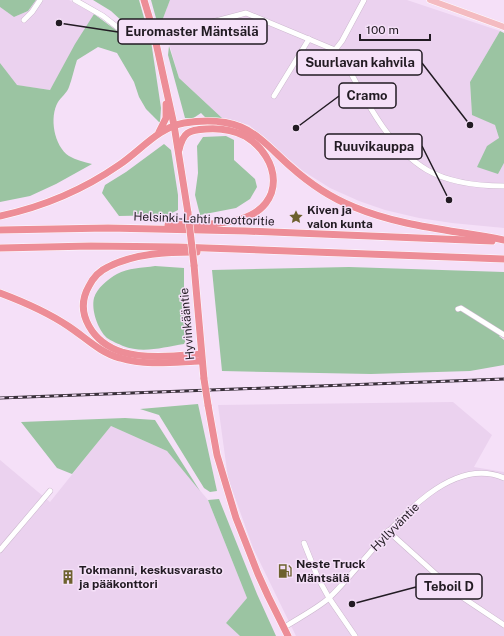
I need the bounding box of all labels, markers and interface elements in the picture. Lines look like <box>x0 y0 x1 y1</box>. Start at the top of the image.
scale bar <box>360 16 430 42</box>
callout: Euromaster Mäntsälä <box>118 19 267 44</box>
text: 100 m <box>366 23 399 37</box>
text: Euromaster Mäntsälä <box>125 24 259 39</box>
callout: Suurlavan kahvila <box>297 50 422 75</box>
text: Suurlavan kahvila <box>305 55 415 70</box>
callout: Cramo <box>339 83 396 108</box>
text: Cramo <box>346 88 388 103</box>
callout: Ruuvikauppa <box>325 134 422 159</box>
text: Ruuvikauppa <box>334 139 414 154</box>
place label: Kiven ja valon kunta <box>307 203 373 231</box>
place icon: Kiven ja valon kunta <box>288 209 304 225</box>
street label: Helsinki-Lahti moottoritie <box>133 210 275 228</box>
street label: Hyvinkääntie <box>177 287 197 361</box>
street label: Hyllyväntie <box>368 500 422 554</box>
place label: Neste Truck Mäntsälä <box>296 557 366 585</box>
place label: Tokmanni, keskusvarasto ja pääkonttori <box>78 563 223 591</box>
fuel station icon: Neste Truck Mäntsälä <box>277 563 293 579</box>
building icon: Tokmanni, keskusvarasto ja pääkonttori <box>60 569 76 585</box>
callout: Teboil D <box>416 574 482 599</box>
text: Teboil D <box>424 579 474 594</box>

